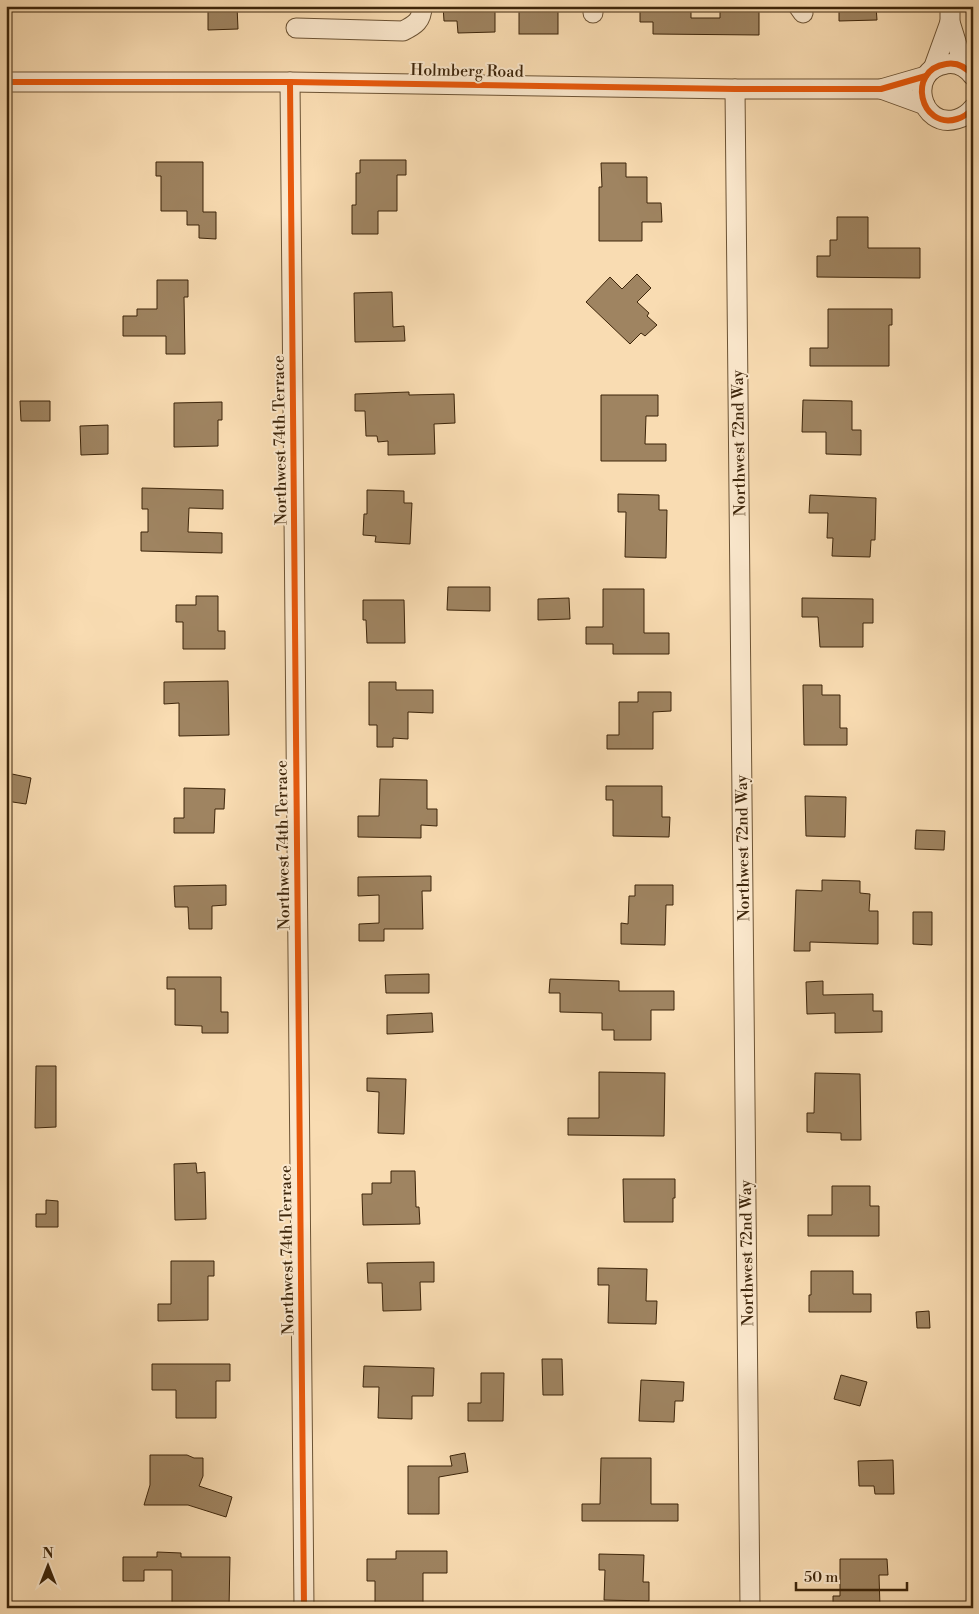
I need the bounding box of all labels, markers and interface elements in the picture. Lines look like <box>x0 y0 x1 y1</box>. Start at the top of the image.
street label: Holmberg Road <box>410 60 524 82</box>
street label: Northwest 74th Terrace <box>269 355 291 525</box>
street label: Northwest 72nd Way <box>728 369 750 516</box>
street label: Northwest 74th Terrace <box>272 760 294 930</box>
street label: Northwest 72nd Way <box>732 774 754 921</box>
street label: Northwest 74th Terrace <box>276 1165 298 1335</box>
street label: Northwest 72nd Way <box>736 1179 758 1326</box>
north arrow <box>22 1542 72 1592</box>
text: N <box>42 1545 54 1563</box>
scale bar <box>796 1559 908 1591</box>
text: 50 m <box>804 1568 838 1587</box>

